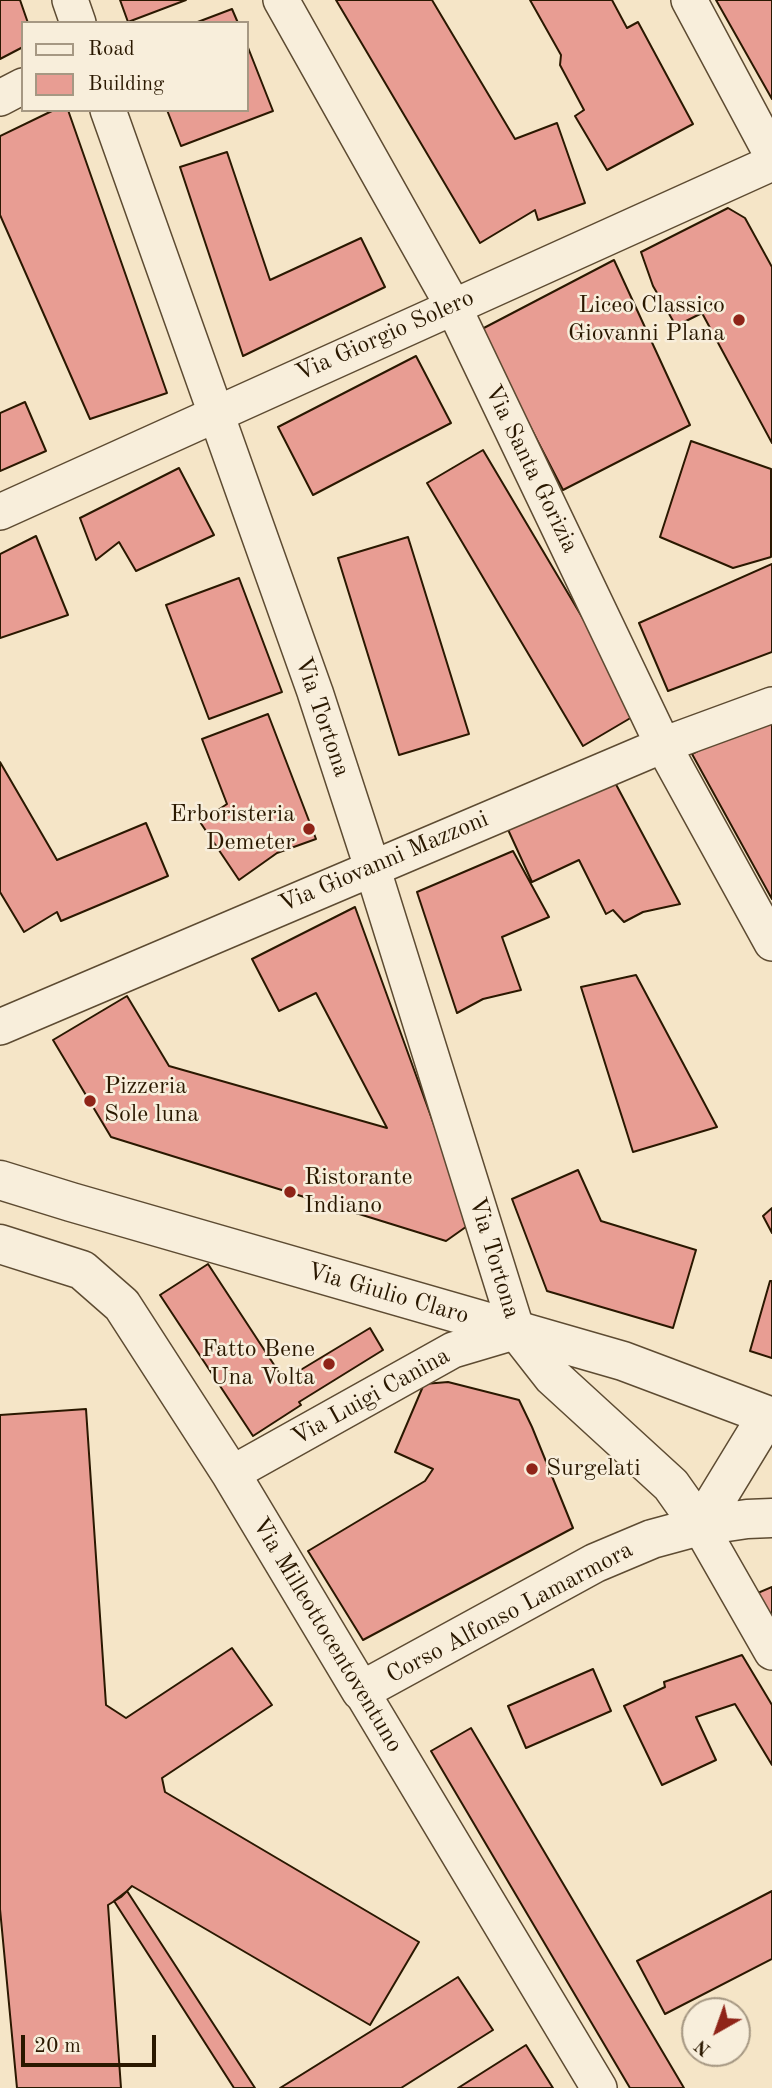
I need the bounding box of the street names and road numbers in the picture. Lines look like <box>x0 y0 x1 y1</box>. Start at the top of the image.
street label: Via Giorgio Solero <box>291 284 479 388</box>
street label: Via Santa Gorizia <box>478 380 584 558</box>
street label: Via Tortona <box>288 653 356 781</box>
street label: Via Giovanni Mazzoni <box>275 805 493 919</box>
street label: Via Tortona <box>462 1194 526 1322</box>
street label: Via Giulio Claro <box>304 1257 472 1331</box>
street label: Via Luigi Canina <box>287 1342 455 1452</box>
street label: Via Milleottocentoventuno <box>245 1512 409 1758</box>
street label: Corso Alfonso Lamarmora <box>382 1536 638 1690</box>

